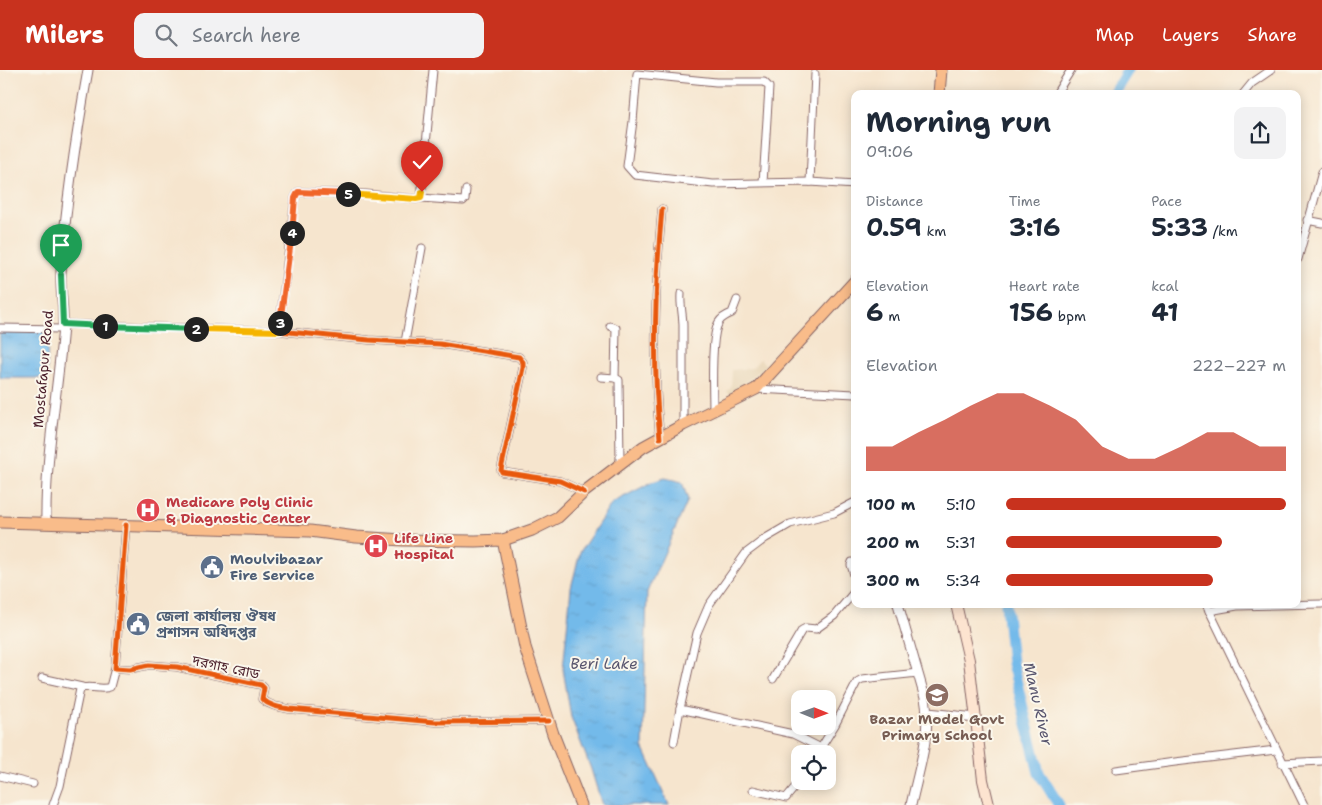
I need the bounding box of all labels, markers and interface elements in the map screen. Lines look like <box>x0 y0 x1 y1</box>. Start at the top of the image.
search box <box>134 13 484 58</box>
text: Milers <box>25 19 104 51</box>
icon: search <box>152 21 180 49</box>
text: Search here <box>192 23 301 48</box>
text: Map <box>1096 23 1134 47</box>
text: Layers <box>1162 23 1219 47</box>
text: Share <box>1247 23 1297 47</box>
text: Morning run <box>866 103 1051 141</box>
button: share <box>1234 107 1286 159</box>
pin <box>401 141 443 192</box>
text: 09:06 <box>866 141 914 162</box>
icon: check <box>408 148 436 176</box>
pin: 5 <box>336 182 360 206</box>
text: 5 <box>344 185 353 203</box>
text: Distance <box>866 192 923 210</box>
text: Time <box>1009 192 1041 210</box>
text: Pace <box>1151 192 1182 210</box>
text: 0.59 <box>866 210 922 244</box>
text: 3:16 <box>1009 210 1060 244</box>
text: 5:33 <box>1151 210 1208 244</box>
pin: 4 <box>280 220 304 246</box>
text: km <box>922 222 946 240</box>
text: /km <box>1208 222 1238 240</box>
pin <box>40 224 82 275</box>
text: 4 <box>288 224 297 242</box>
icon: arrive <box>47 231 75 259</box>
text: Elevation <box>866 277 929 295</box>
text: Heart rate <box>1009 277 1080 295</box>
text: kcal <box>1151 277 1179 295</box>
text: 6 <box>866 295 884 329</box>
text: 156 <box>1009 295 1053 329</box>
text: 41 <box>1151 295 1179 329</box>
text: m <box>884 307 900 325</box>
text: bpm <box>1053 307 1086 325</box>
street label: Mostafapur Road <box>29 309 57 429</box>
pin: 3 <box>268 310 292 336</box>
pin: 1 <box>92 314 118 338</box>
text: 3 <box>276 314 285 332</box>
pin: 2 <box>184 316 208 342</box>
text: 1 <box>102 317 109 335</box>
text: 2 <box>192 320 201 338</box>
text: Elevation <box>866 355 938 376</box>
text: 222–227 m <box>1192 355 1286 376</box>
place label: Medicare Poly Clinic & Diagnostic Center <box>166 493 313 527</box>
text: 100 m <box>866 494 915 515</box>
text: 5:10 <box>946 494 976 515</box>
hospital icon: Medicare Poly Clinic & Diagnostic Center <box>135 497 161 523</box>
place label: Life Line Hospital <box>394 529 454 563</box>
text: 200 m <box>866 532 919 553</box>
text: 5:31 <box>946 532 976 553</box>
hospital icon: Life Line Hospital <box>363 533 389 559</box>
place label: Moulvibazar Fire Service <box>230 550 323 584</box>
public building icon: Moulvibazar Fire Service <box>199 554 225 580</box>
text: 300 m <box>866 570 920 591</box>
text: 5:34 <box>946 570 981 591</box>
place label: জেলা কার্যালয় ঔষধ প্রশাসন অধিদপ্তর <box>156 607 276 641</box>
public building icon: জেলা কার্যালয় ঔষধ প্রশাসন অধিদপ্তর <box>125 611 151 637</box>
street label: দরগাহ রোড <box>190 651 262 683</box>
water label: Beri Lake <box>570 654 638 674</box>
water label: Manu River <box>1019 660 1057 748</box>
school or university icon: Bazar Model Govt Primary School <box>924 682 950 708</box>
north arrow <box>791 690 836 735</box>
map controls <box>791 690 836 790</box>
place label: Bazar Model Govt Primary School <box>870 710 1005 744</box>
button: locate <box>791 745 836 790</box>

